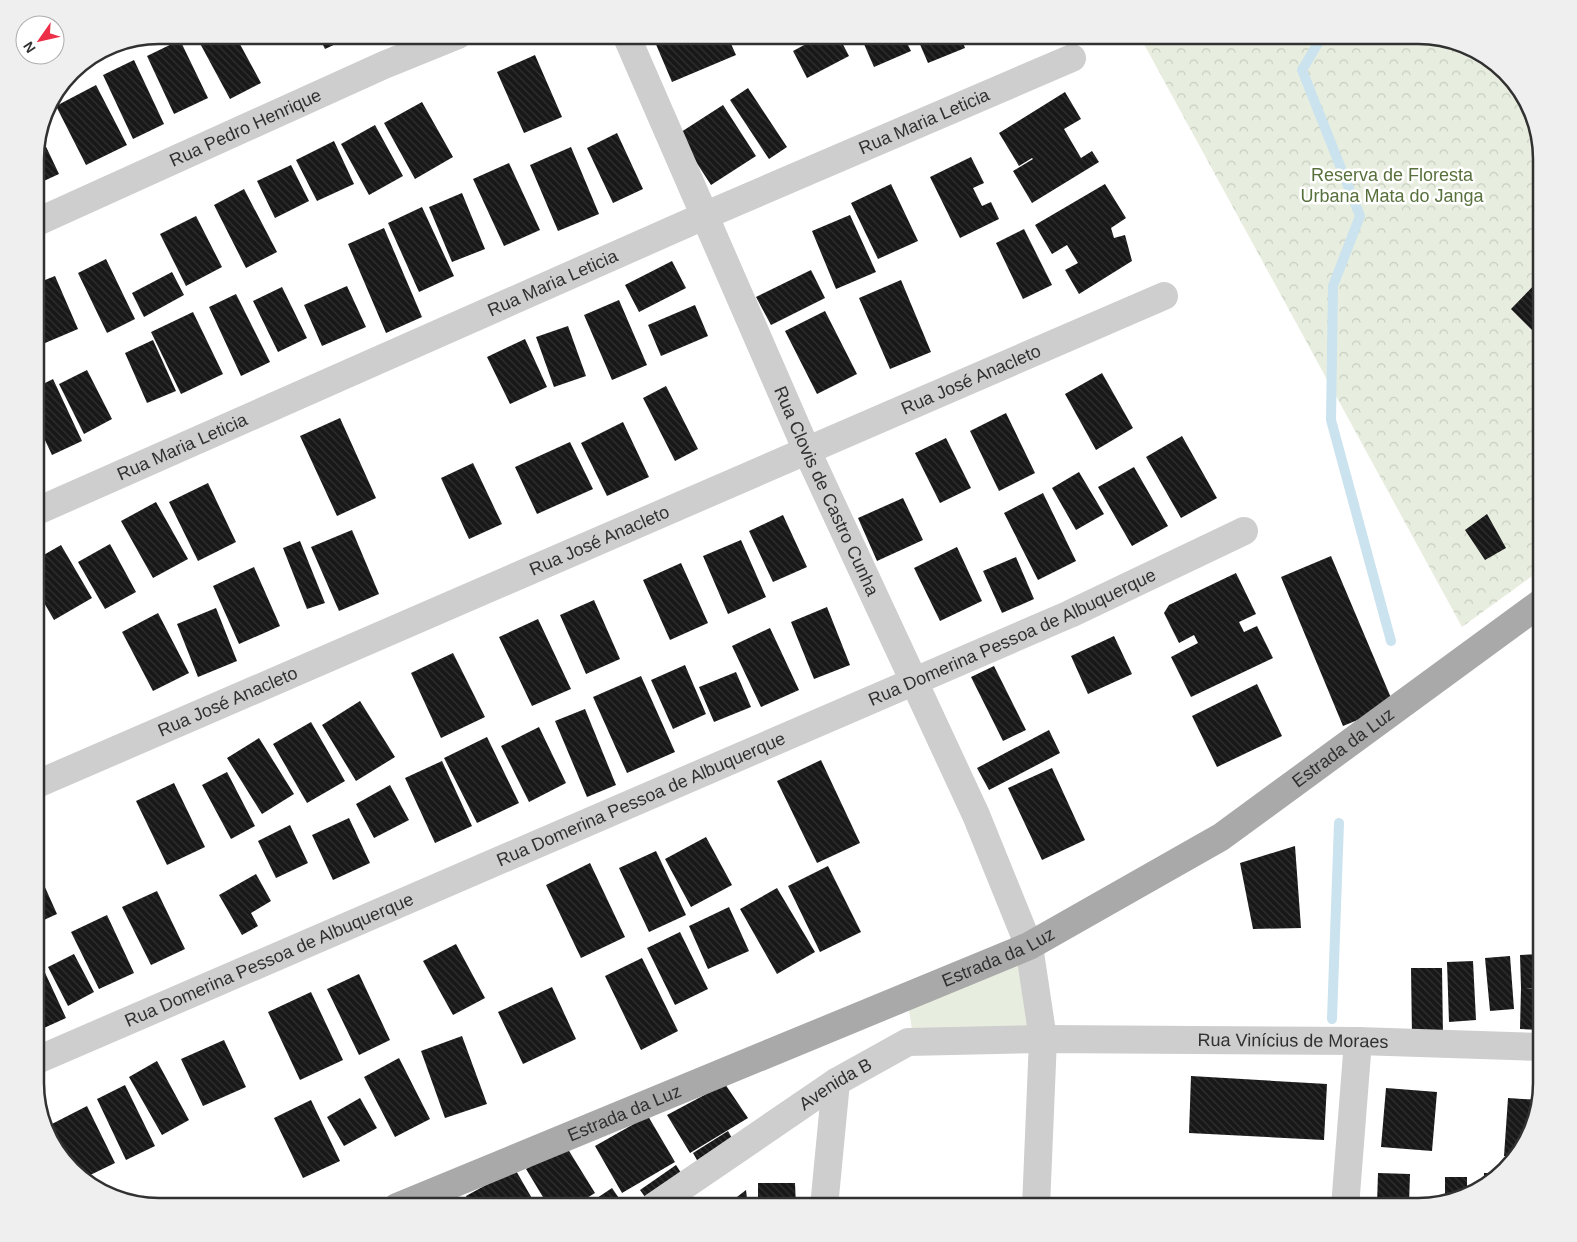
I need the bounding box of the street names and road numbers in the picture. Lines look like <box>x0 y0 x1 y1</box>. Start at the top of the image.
street label: Rua Maria Leticia <box>856 84 993 158</box>
street label: Rua Pedro Henrique <box>167 85 324 171</box>
street label: Rua Maria Leticia <box>484 245 622 320</box>
street label: Rua José Anacleto <box>898 341 1044 419</box>
street label: Rua Clovis de Castro Cunha <box>770 383 883 600</box>
street label: Rua Maria Leticia <box>114 409 251 484</box>
street label: Rua José Anacleto <box>526 502 672 580</box>
street label: Rua Domerina Pessoa de Albuquerque <box>865 565 1159 710</box>
street label: Rua José Anacleto <box>155 663 301 741</box>
street label: Estrada da Luz <box>1288 704 1398 791</box>
street label: Rua Domerina Pessoa de Albuquerque <box>494 728 788 870</box>
street label: Rua Domerina Pessoa de Albuquerque <box>122 889 416 1031</box>
street label: Estrada da Luz <box>939 924 1058 991</box>
street label: Rua Vinícius de Moraes <box>1197 1030 1389 1052</box>
street label: Avenida B <box>795 1054 875 1114</box>
street label: Estrada da Luz <box>565 1081 684 1145</box>

